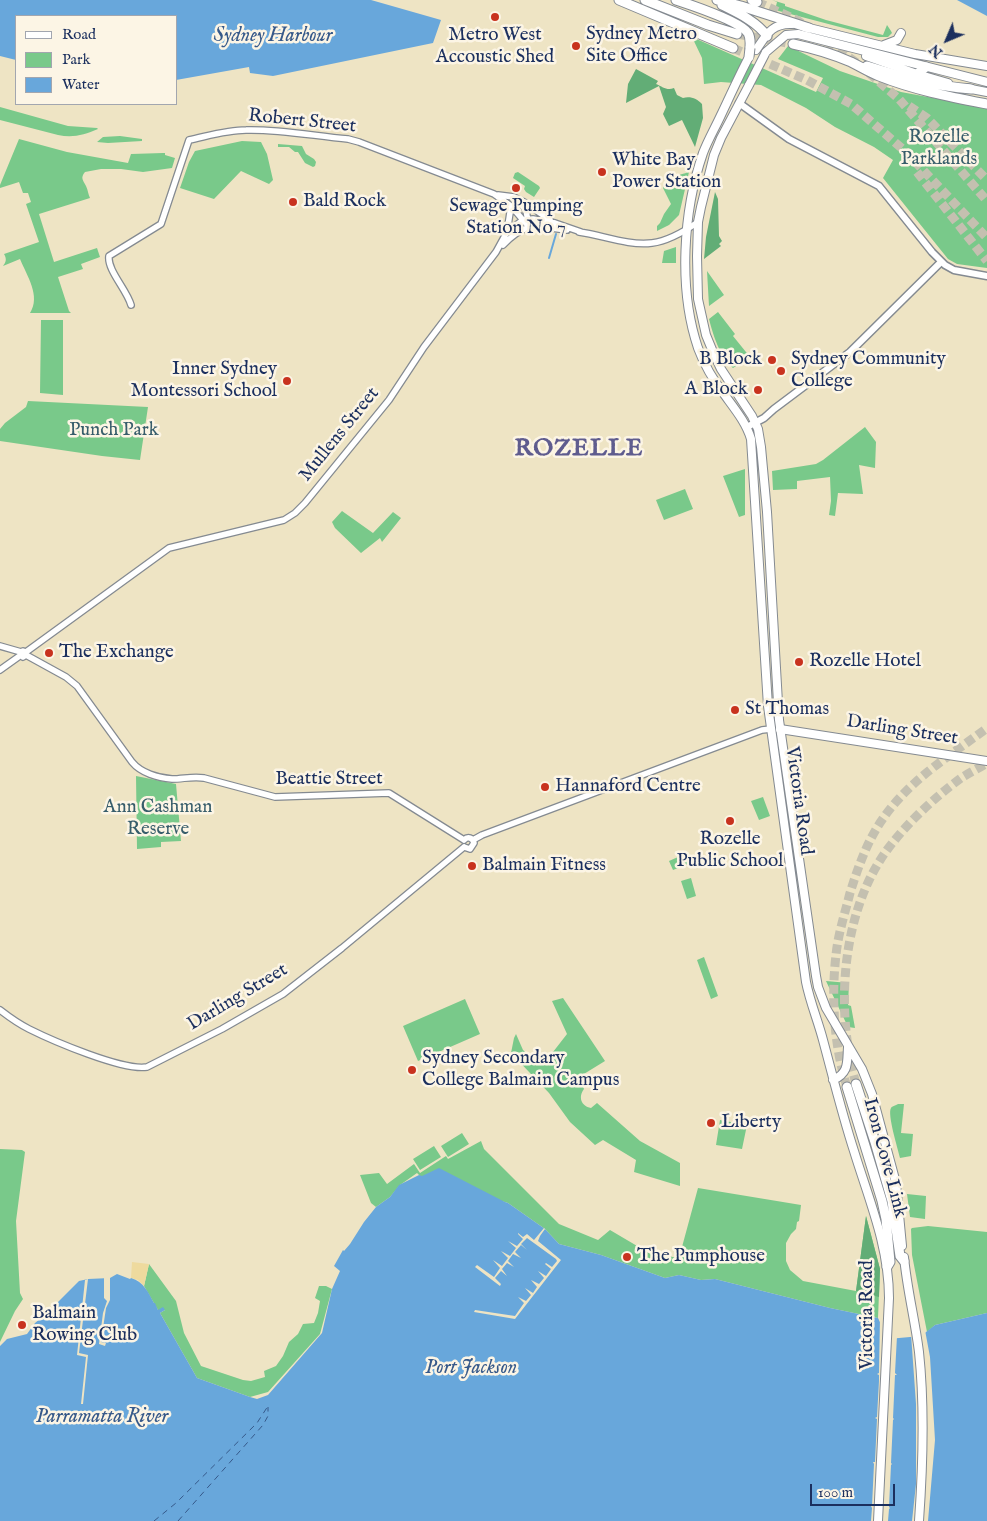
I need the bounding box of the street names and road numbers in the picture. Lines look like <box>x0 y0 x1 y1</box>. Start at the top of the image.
street label: Robert Street <box>247 105 357 139</box>
street label: Mullens Street <box>295 383 385 487</box>
street label: Darling Street <box>845 711 959 751</box>
street label: Victoria Road <box>779 745 817 857</box>
street label: Beattie Street <box>275 769 383 791</box>
street label: Darling Street <box>184 959 292 1037</box>
street label: Iron Cove Link <box>857 1095 911 1221</box>
street label: Victoria Road <box>857 1260 879 1370</box>

